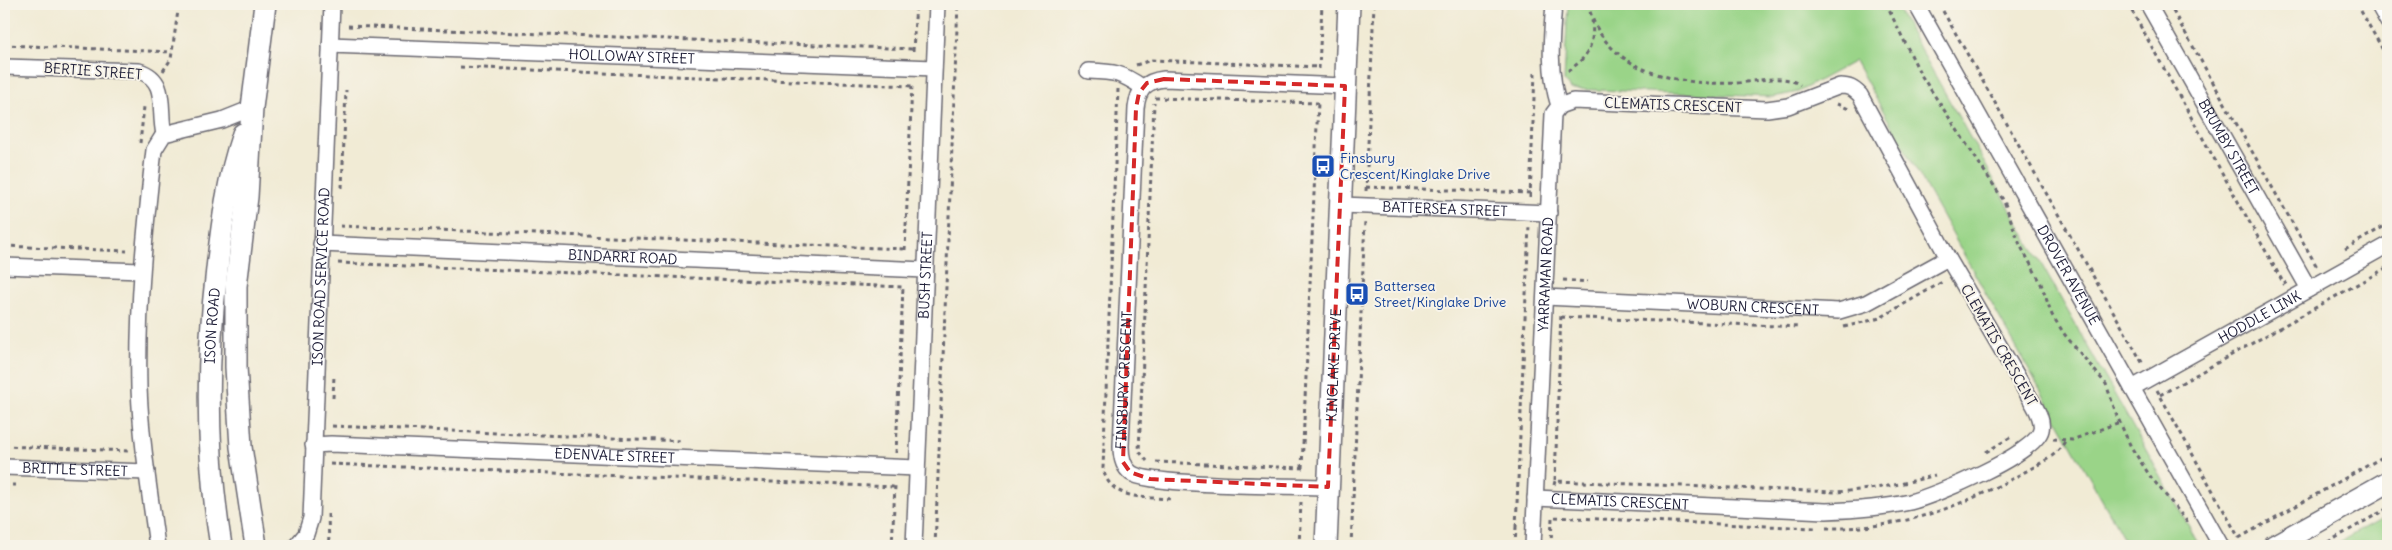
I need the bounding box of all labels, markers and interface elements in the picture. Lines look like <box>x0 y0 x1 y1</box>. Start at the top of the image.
street label: HOLLOWAY STREET <box>568 45 695 68</box>
street label: BERTIE STREET <box>43 59 143 83</box>
street label: CLEMATIS CRESCENT <box>1604 94 1742 116</box>
street label: BRUMBY STREET <box>2195 96 2263 198</box>
place label: Finsbury Crescent/Kinglake Drive <box>1340 149 1490 183</box>
bus stop icon: Finsbury Crescent/Kinglake Drive <box>1310 153 1336 179</box>
street label: ISON ROAD SERVICE ROAD <box>308 187 334 366</box>
street label: BATTERSEA STREET <box>1382 198 1508 220</box>
street label: YARRAMAN ROAD <box>1534 216 1557 332</box>
street label: DROVER AVENUE <box>2033 222 2104 328</box>
street label: BUSH STREET <box>915 231 936 319</box>
street label: BINDARRI ROAD <box>568 246 678 268</box>
place label: Battersea Street/Kinglake Drive <box>1374 277 1506 311</box>
bus stop icon: Battersea Street/Kinglake Drive <box>1344 281 1370 307</box>
street label: CLEMATIS CRESCENT <box>1957 281 2041 409</box>
street label: HODDLE LINK <box>2215 286 2304 347</box>
street label: ISON ROAD <box>201 287 224 364</box>
street label: WOBURN CRESCENT <box>1686 295 1819 319</box>
street label: KINGLAKE DRIVE <box>1322 308 1345 422</box>
street label: FINSBURY CRESCENT <box>1112 310 1136 450</box>
street label: EDENVALE STREET <box>554 444 675 467</box>
street label: BRITTLE STREET <box>22 459 128 480</box>
street label: CLEMATIS CRESCENT <box>1551 490 1689 514</box>

